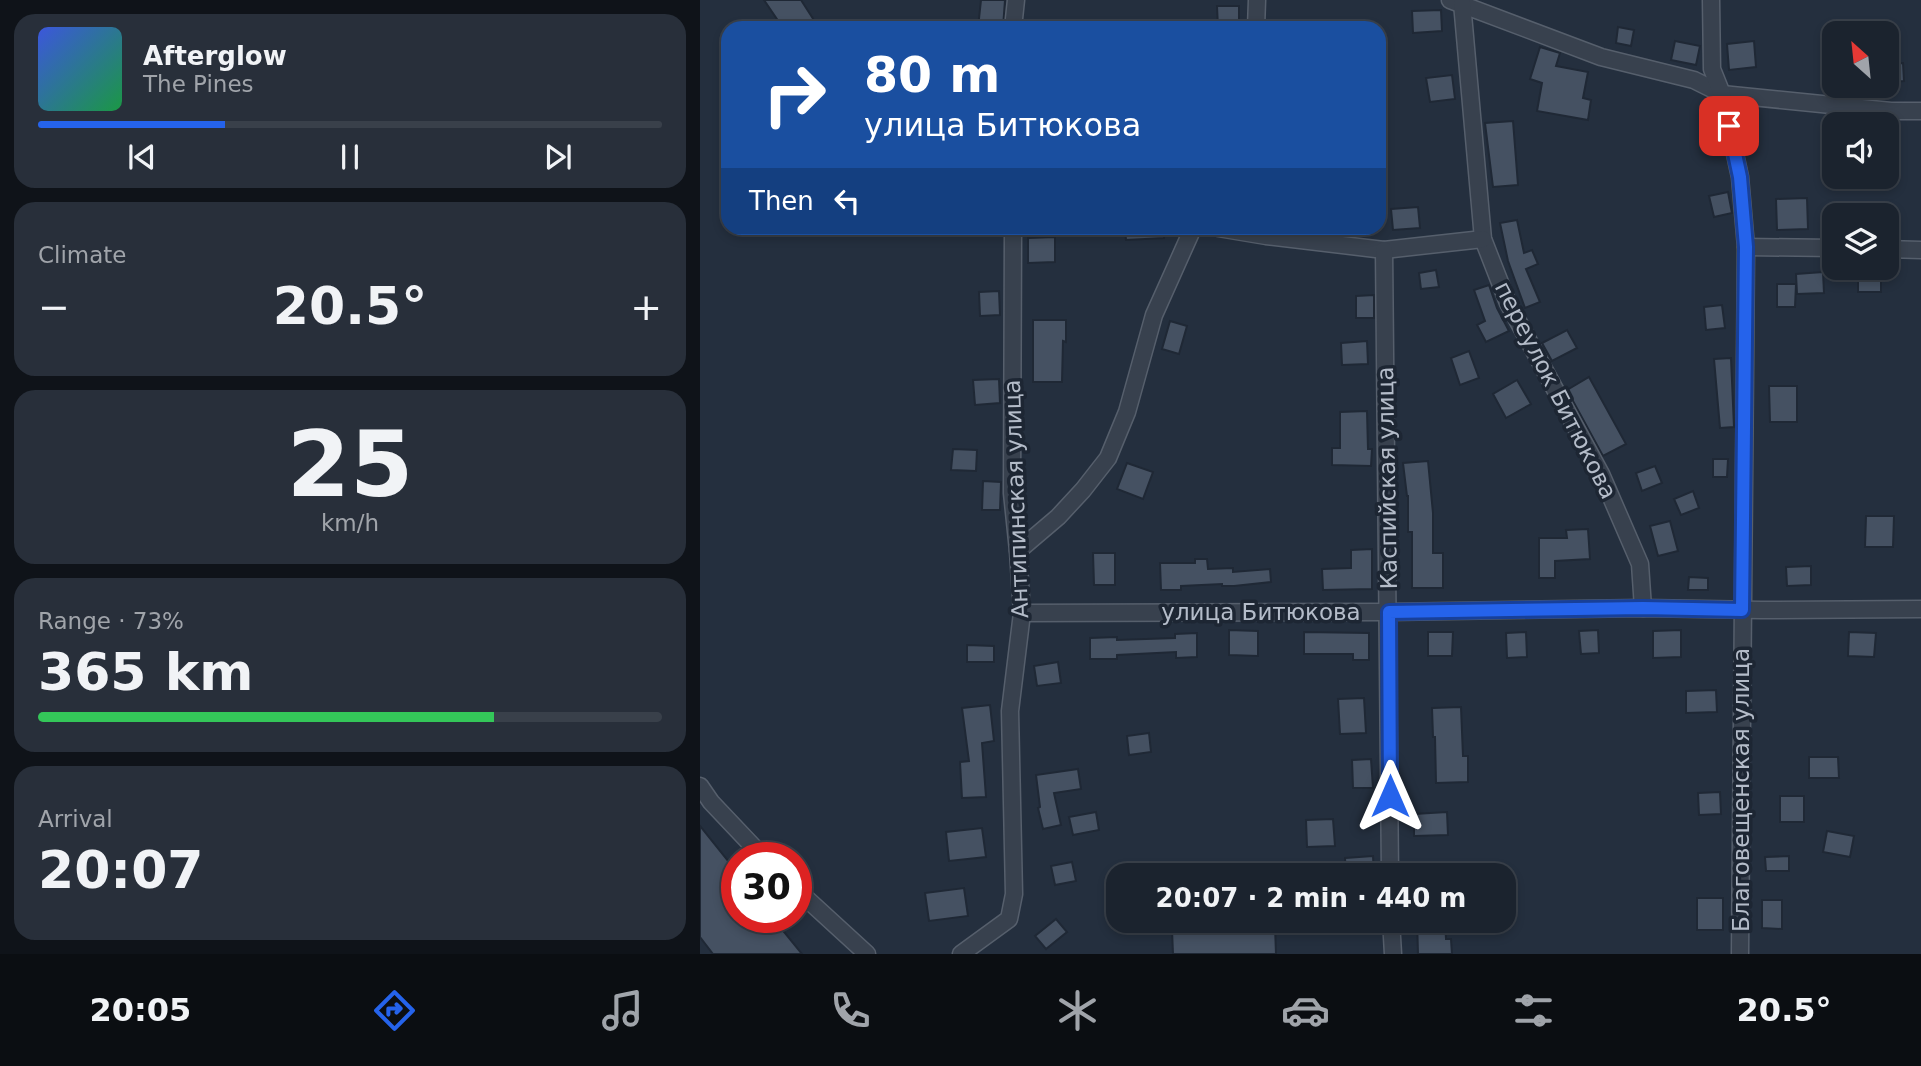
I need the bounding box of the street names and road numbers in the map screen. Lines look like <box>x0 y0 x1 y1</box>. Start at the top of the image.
street label: переулок Битюкова <box>1490 277 1622 503</box>
street label: Каспийская улица <box>1372 366 1402 590</box>
street label: Антипинская улица <box>999 379 1033 619</box>
street label: улица Битюкова <box>1161 599 1361 625</box>
street label: Благовещенская улица <box>1728 648 1754 932</box>

